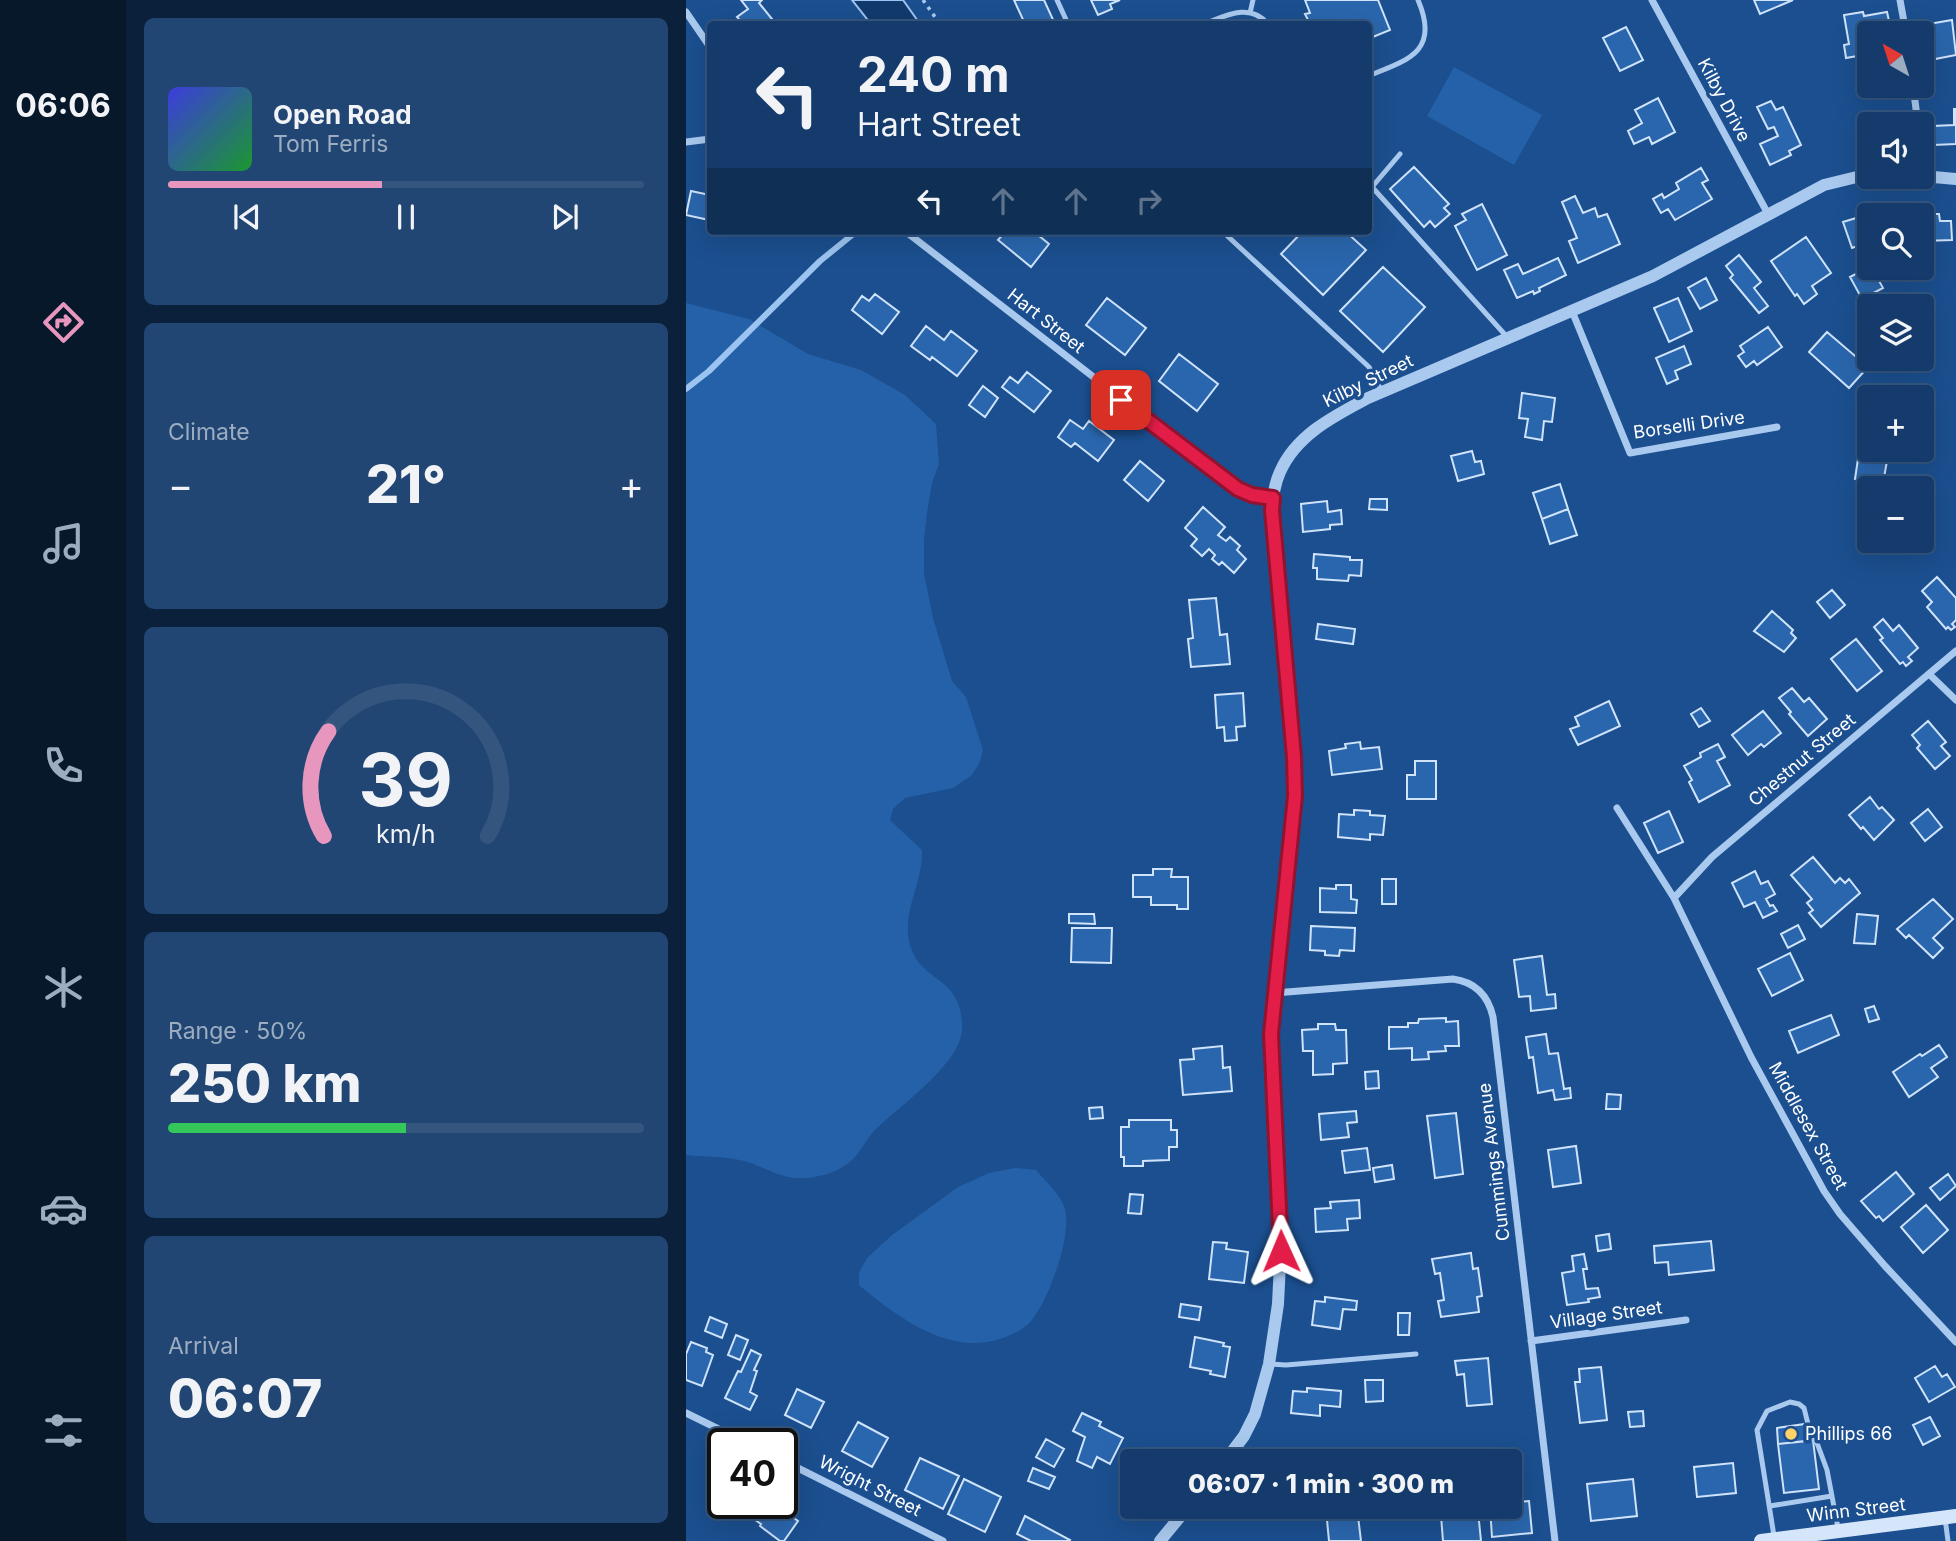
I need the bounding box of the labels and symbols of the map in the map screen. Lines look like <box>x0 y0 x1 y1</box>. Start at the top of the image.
north arrow <box>1857 21 1934 98</box>
street label: Kilby Drive <box>1694 54 1755 145</box>
street label: Hart Street <box>1003 284 1089 357</box>
street label: Kilby Street <box>1319 350 1416 411</box>
pin <box>1091 370 1151 430</box>
street label: Borselli Drive <box>1632 406 1746 443</box>
street label: Chestnut Street <box>1744 709 1859 810</box>
street label: Middlesex Street <box>1765 1058 1852 1193</box>
street label: Cummings Avenue <box>1473 1082 1514 1242</box>
position arrow <box>1244 1214 1318 1288</box>
street label: Village Street <box>1549 1296 1663 1333</box>
place label: Phillips 66 <box>1805 1423 1893 1444</box>
marker: Phillips 66 <box>1783 1426 1799 1442</box>
speed limit sign: 40 <box>707 1428 798 1519</box>
street label: Wright Street <box>816 1451 925 1520</box>
street label: Winn Street <box>1805 1493 1907 1526</box>

